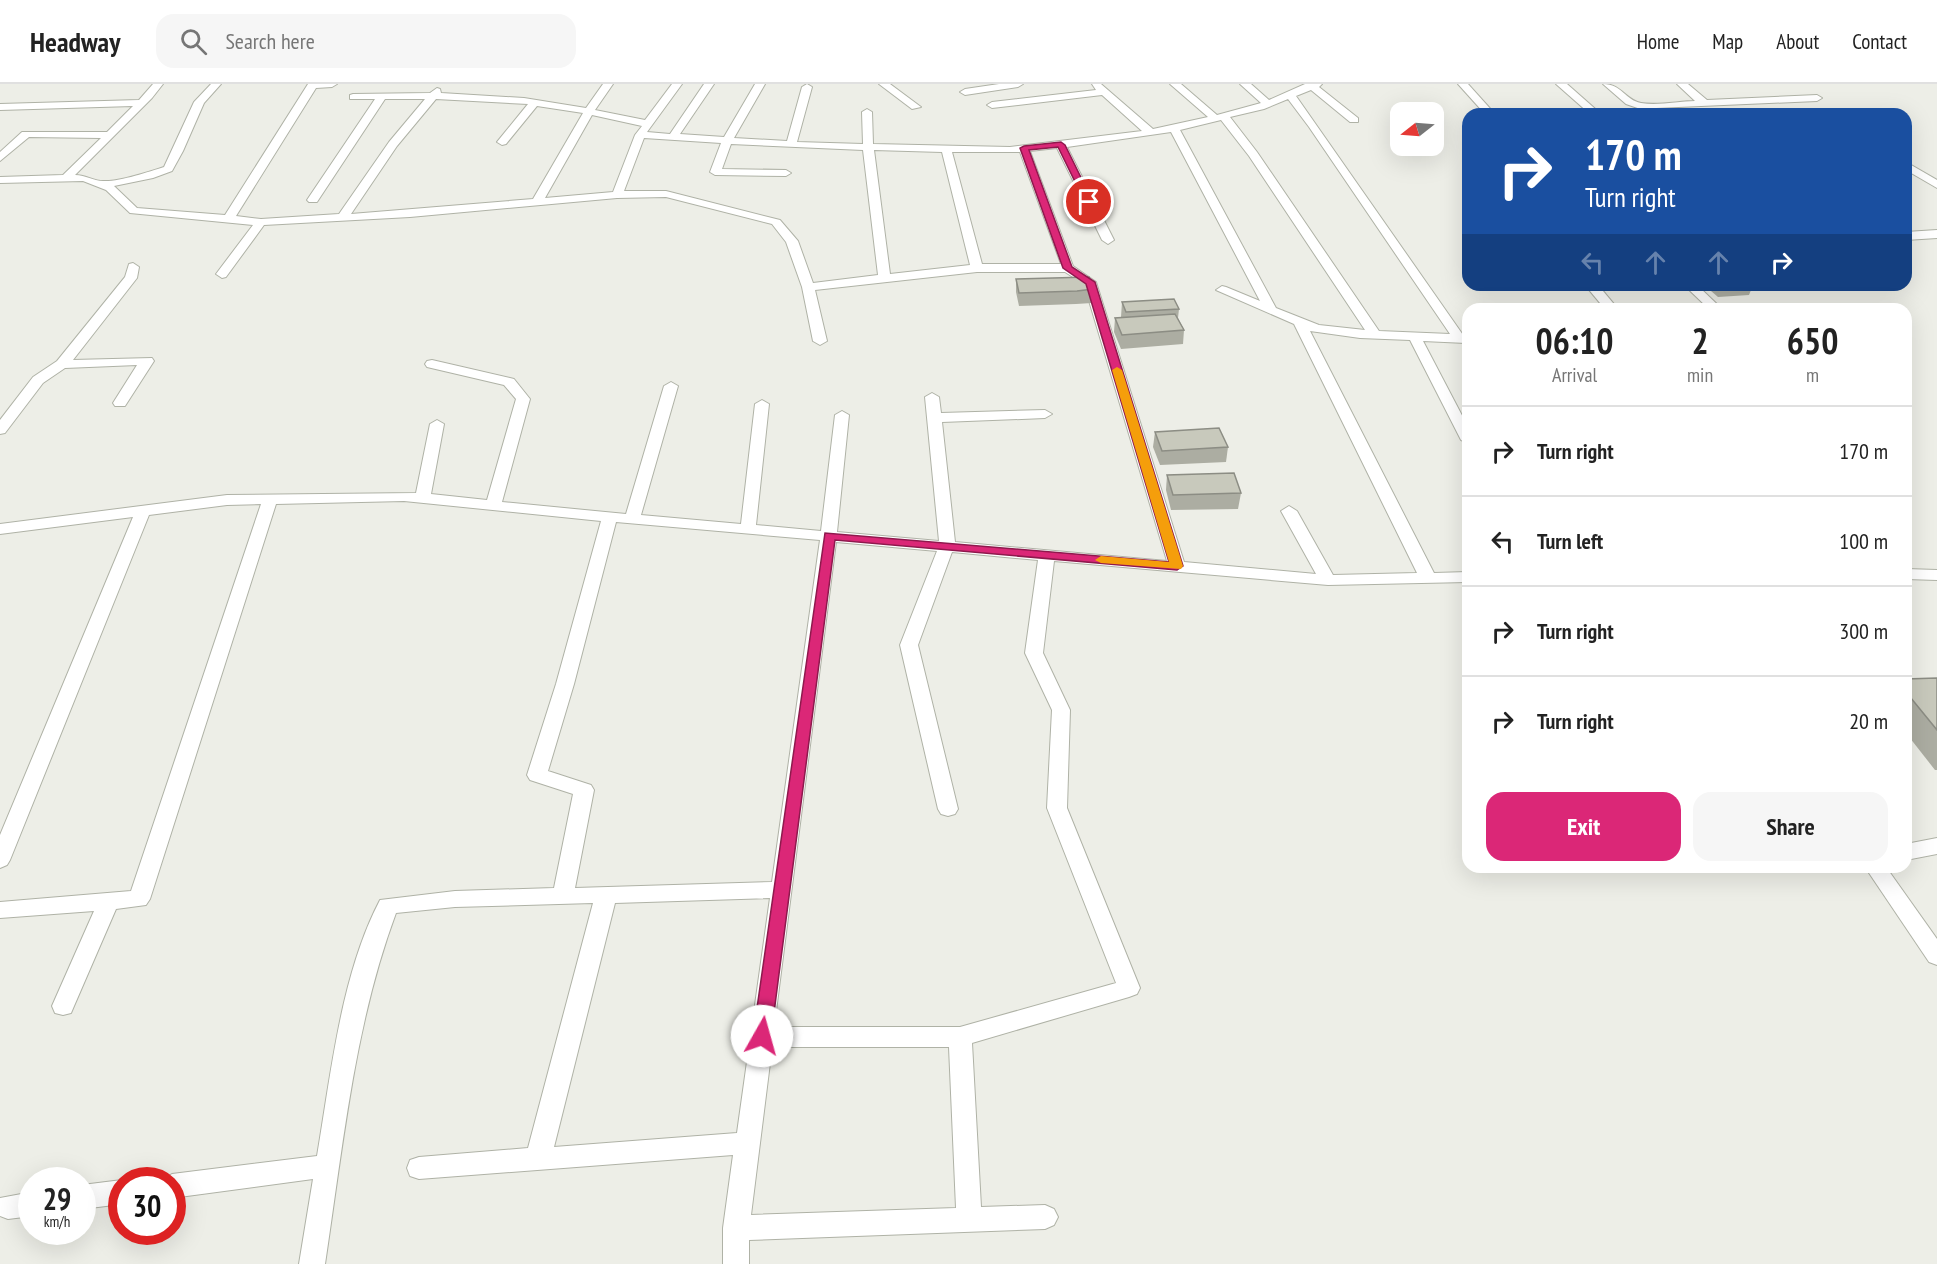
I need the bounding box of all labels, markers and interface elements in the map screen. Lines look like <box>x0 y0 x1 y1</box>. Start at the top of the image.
search box <box>156 14 576 68</box>
text: Headway <box>30 23 120 60</box>
icon: search <box>177 25 210 58</box>
text: Search here <box>225 27 315 55</box>
text: Home <box>1637 28 1679 55</box>
text: Map <box>1712 28 1743 55</box>
text: About <box>1776 28 1819 55</box>
text: Contact <box>1852 28 1907 55</box>
north arrow <box>1390 102 1444 156</box>
map controls <box>1390 102 1444 156</box>
text: 170 m <box>1585 127 1682 182</box>
icon: right <box>1486 132 1564 210</box>
pin <box>1063 176 1114 227</box>
text: Turn right <box>1585 180 1676 214</box>
icon: arrive <box>1072 185 1105 218</box>
icon: left <box>1576 246 1609 279</box>
icon: ahead <box>1639 246 1672 279</box>
icon: ahead <box>1702 246 1735 279</box>
icon: right <box>1765 246 1798 279</box>
text: 06:10 <box>1536 317 1613 364</box>
text: 2 <box>1691 317 1709 364</box>
text: 650 <box>1787 317 1838 364</box>
text: Arrival <box>1552 362 1597 388</box>
text: min <box>1687 362 1713 388</box>
text: m <box>1806 362 1819 388</box>
icon: right <box>1486 435 1519 468</box>
text: Turn right <box>1537 437 1614 465</box>
text: 170 m <box>1839 437 1888 465</box>
icon: left <box>1486 525 1519 558</box>
text: Turn left <box>1537 527 1603 555</box>
text: 100 m <box>1839 527 1888 555</box>
icon: right <box>1486 615 1519 648</box>
text: Turn right <box>1537 617 1614 645</box>
text: 300 m <box>1839 617 1888 645</box>
icon: right <box>1486 705 1519 738</box>
text: Turn right <box>1537 707 1614 735</box>
text: 20 m <box>1849 707 1888 735</box>
button: Exit <box>1486 792 1681 861</box>
button: Share <box>1693 792 1888 861</box>
position arrow <box>730 1004 794 1068</box>
speed limit sign: 30 <box>108 1167 186 1245</box>
text: 29 <box>43 1179 71 1218</box>
text: km/h <box>44 1212 70 1231</box>

